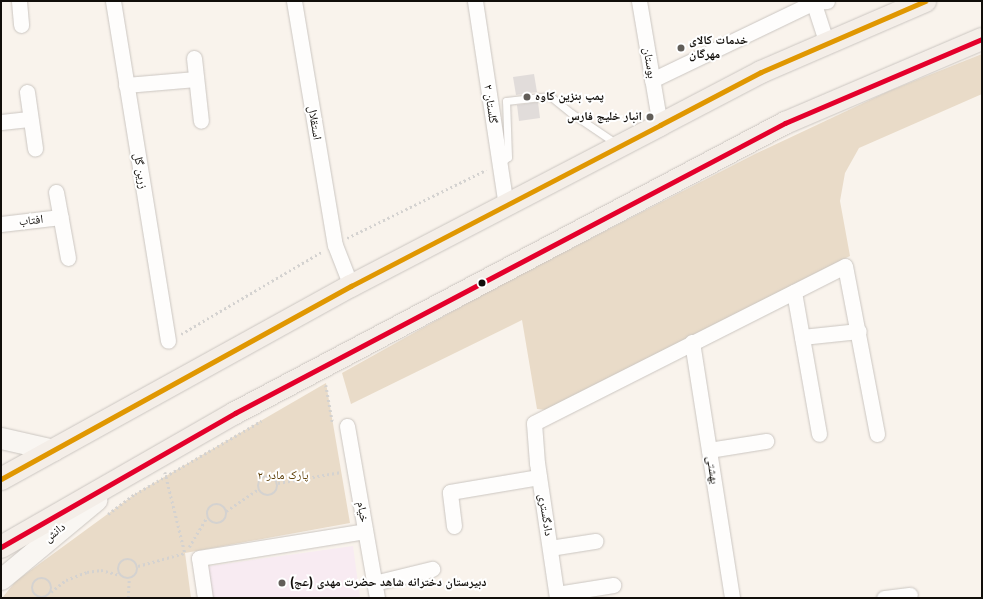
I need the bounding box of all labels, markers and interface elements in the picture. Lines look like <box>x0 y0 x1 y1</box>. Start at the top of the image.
place label: خدمات کالای مهرگان <box>689 34 748 62</box>
marker: خدمات کالای مهرگان <box>676 43 686 53</box>
street label: بوستان <box>639 46 659 80</box>
street label: گلستان ۲ <box>480 84 500 124</box>
place label: پمپ بنزین کاوه <box>535 90 604 104</box>
marker: پمپ بنزین کاوه <box>522 92 532 102</box>
street label: استقلال <box>304 105 324 141</box>
place label: انبار خلیج فارس <box>567 110 642 124</box>
marker: انبار خلیج فارس <box>645 112 655 122</box>
street label: زرین گل <box>130 152 150 190</box>
street label: افتاب <box>18 213 44 229</box>
unlabelled marker <box>477 278 487 288</box>
street label: بهشتی <box>703 455 721 485</box>
park label: پارک مادر ۲ <box>257 469 309 483</box>
street label: دادگستری <box>535 493 555 537</box>
street label: خیام <box>353 500 371 524</box>
street label: دانش <box>41 520 69 546</box>
place label: دبیرستان دخترانه شاهد حضرت مهدی (عج) <box>290 576 487 590</box>
marker: دبیرستان دخترانه شاهد حضرت مهدی (عج) <box>277 578 287 588</box>

